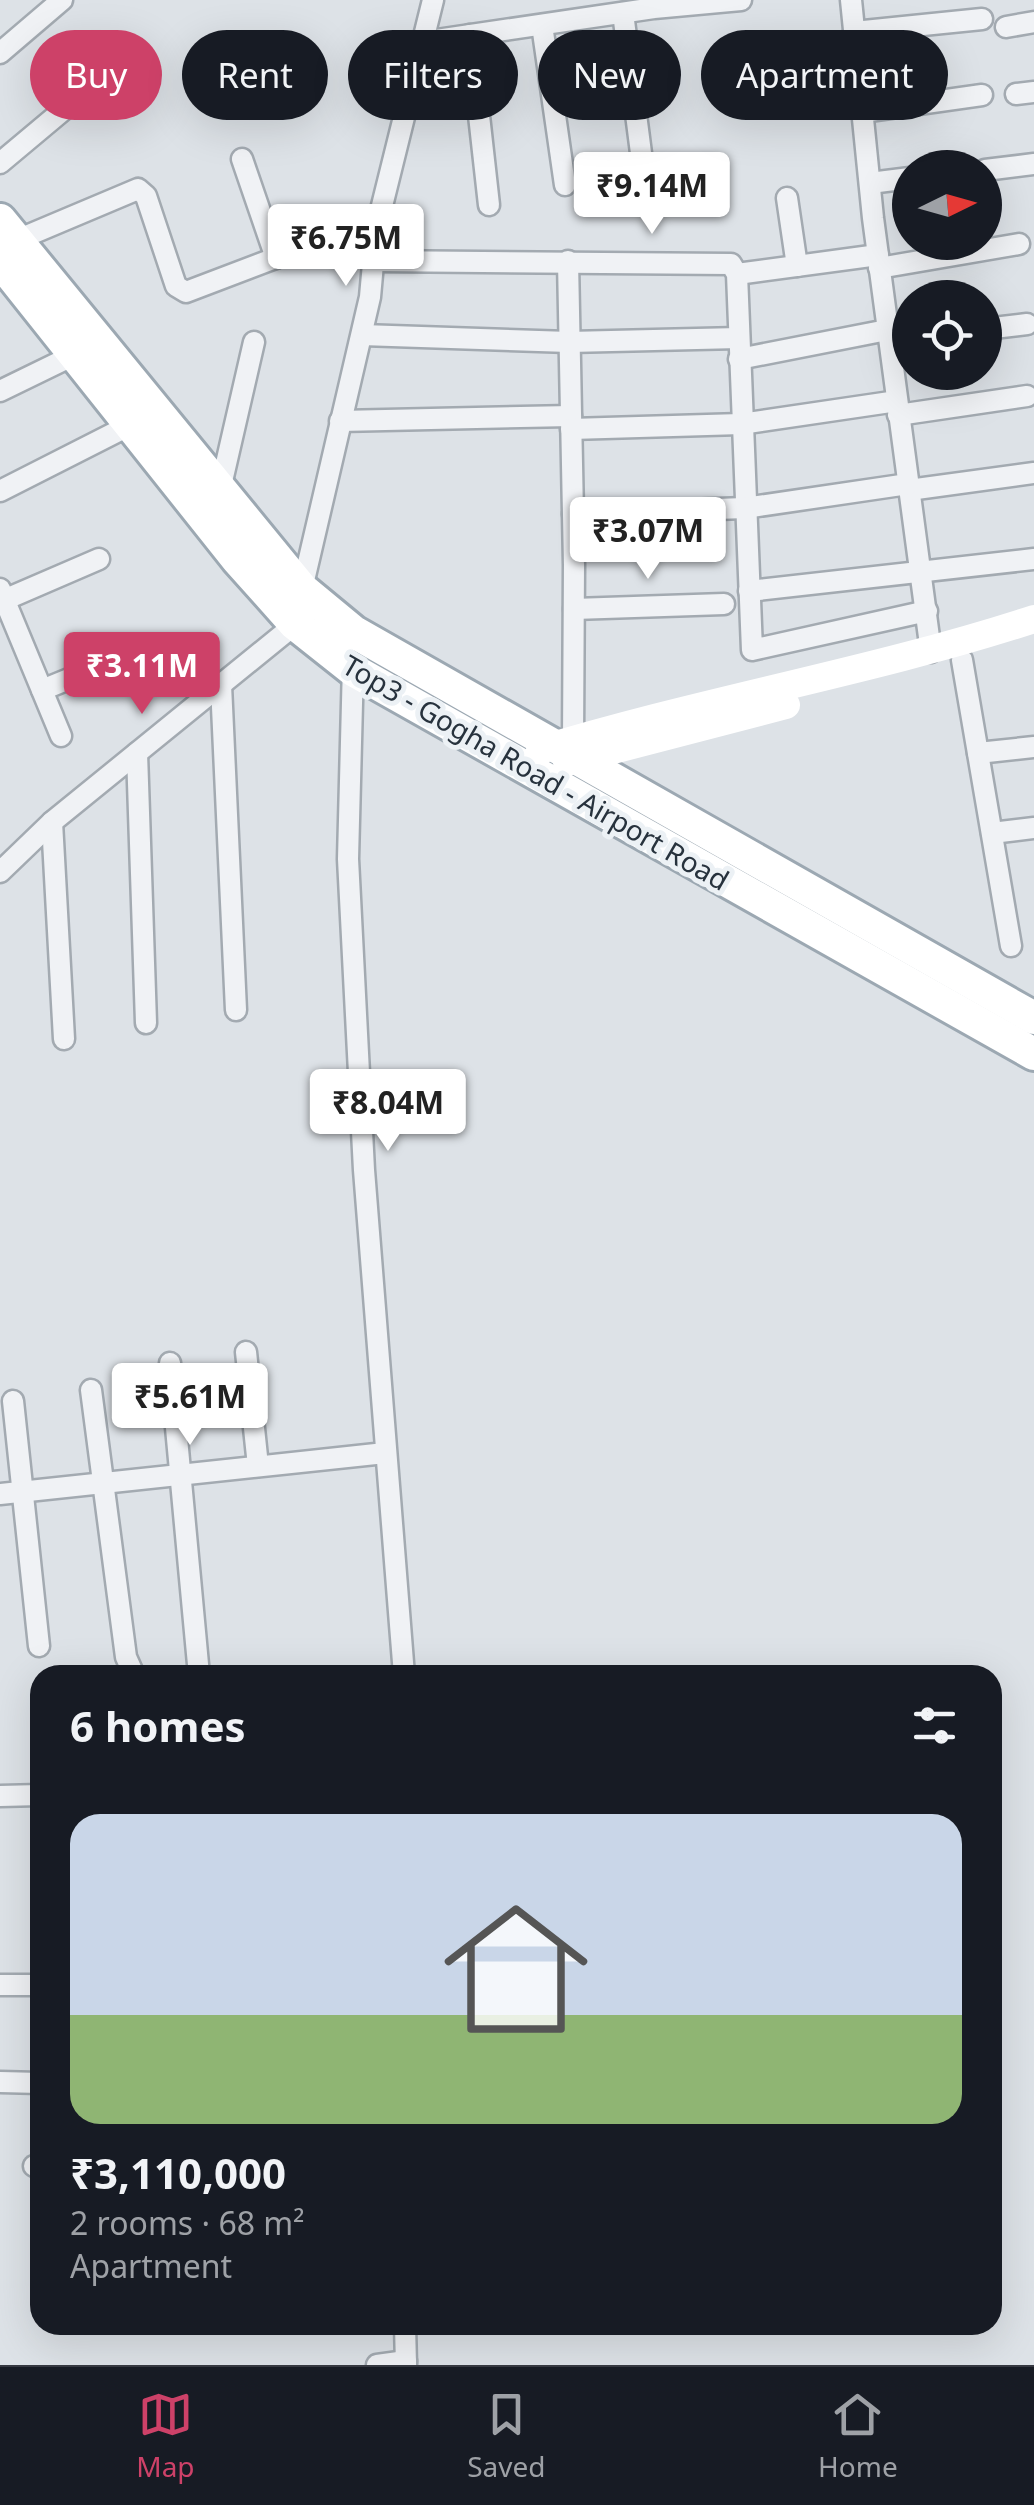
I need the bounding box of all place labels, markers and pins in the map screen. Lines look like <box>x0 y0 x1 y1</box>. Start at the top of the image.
pin: ₹9.14M <box>571 152 733 237</box>
pin: ₹6.75M <box>265 204 427 289</box>
pin: ₹3.07M <box>567 497 729 582</box>
pin: ₹3.11M <box>61 632 223 717</box>
pin: ₹8.04M <box>307 1069 469 1154</box>
pin: ₹5.61M <box>109 1363 271 1448</box>

